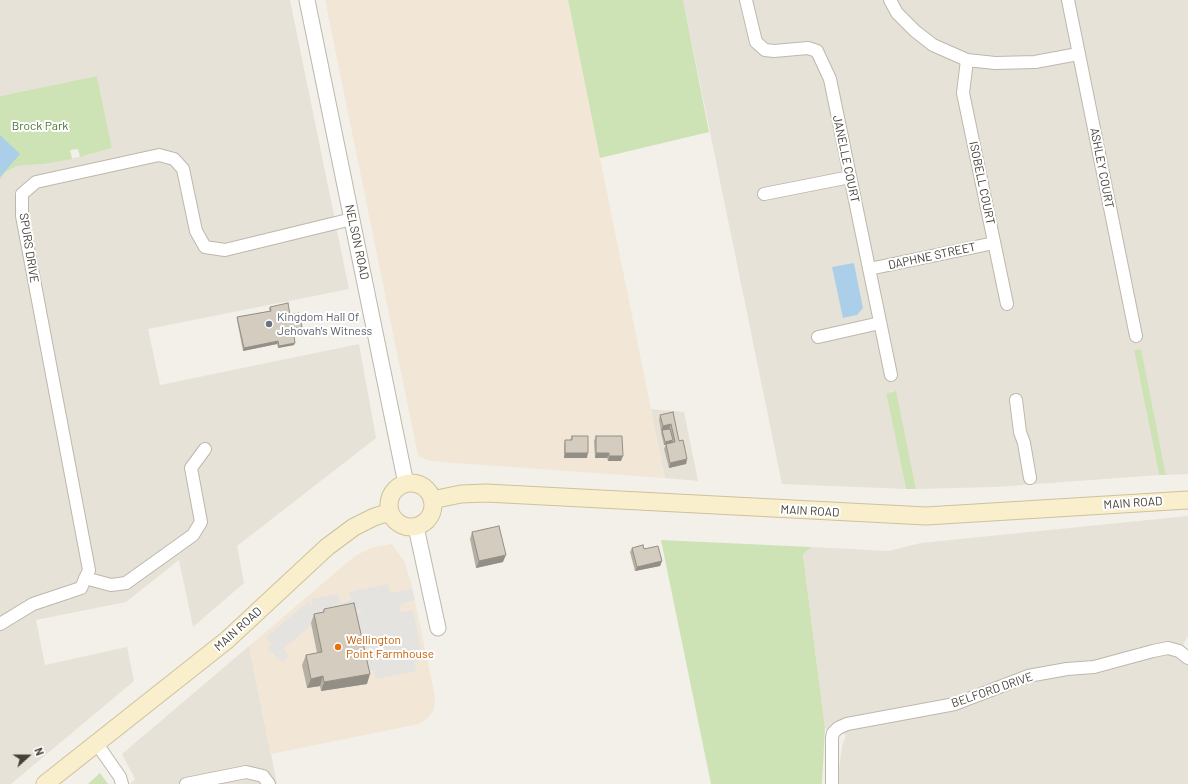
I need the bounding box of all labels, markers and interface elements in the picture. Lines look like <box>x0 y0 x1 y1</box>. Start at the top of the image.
street label: JANELLE COURT <box>830 114 862 204</box>
park label: Brock Park <box>12 119 68 133</box>
street label: ASHLEY COURT <box>1087 127 1117 209</box>
street label: ISOBELL COURT <box>966 140 998 226</box>
street label: NELSON ROAD <box>342 203 372 281</box>
street label: SPURS DRIVE <box>16 212 42 284</box>
street label: DAPHNE STREET <box>887 240 977 272</box>
place label: Kingdom Hall Of Jehovah's Witness <box>277 310 372 338</box>
marker: Kingdom Hall Of Jehovah's Witness <box>264 319 274 329</box>
street label: MAIN ROAD <box>1103 494 1163 512</box>
street label: MAIN ROAD <box>780 502 840 520</box>
street label: MAIN ROAD <box>211 604 265 654</box>
place label: Wellington Point Farmhouse <box>346 633 434 661</box>
marker: Wellington Point Farmhouse <box>333 642 343 652</box>
street label: BELFORD DRIVE <box>949 669 1035 711</box>
north arrow <box>8 736 48 776</box>
text: N <box>32 746 47 757</box>

